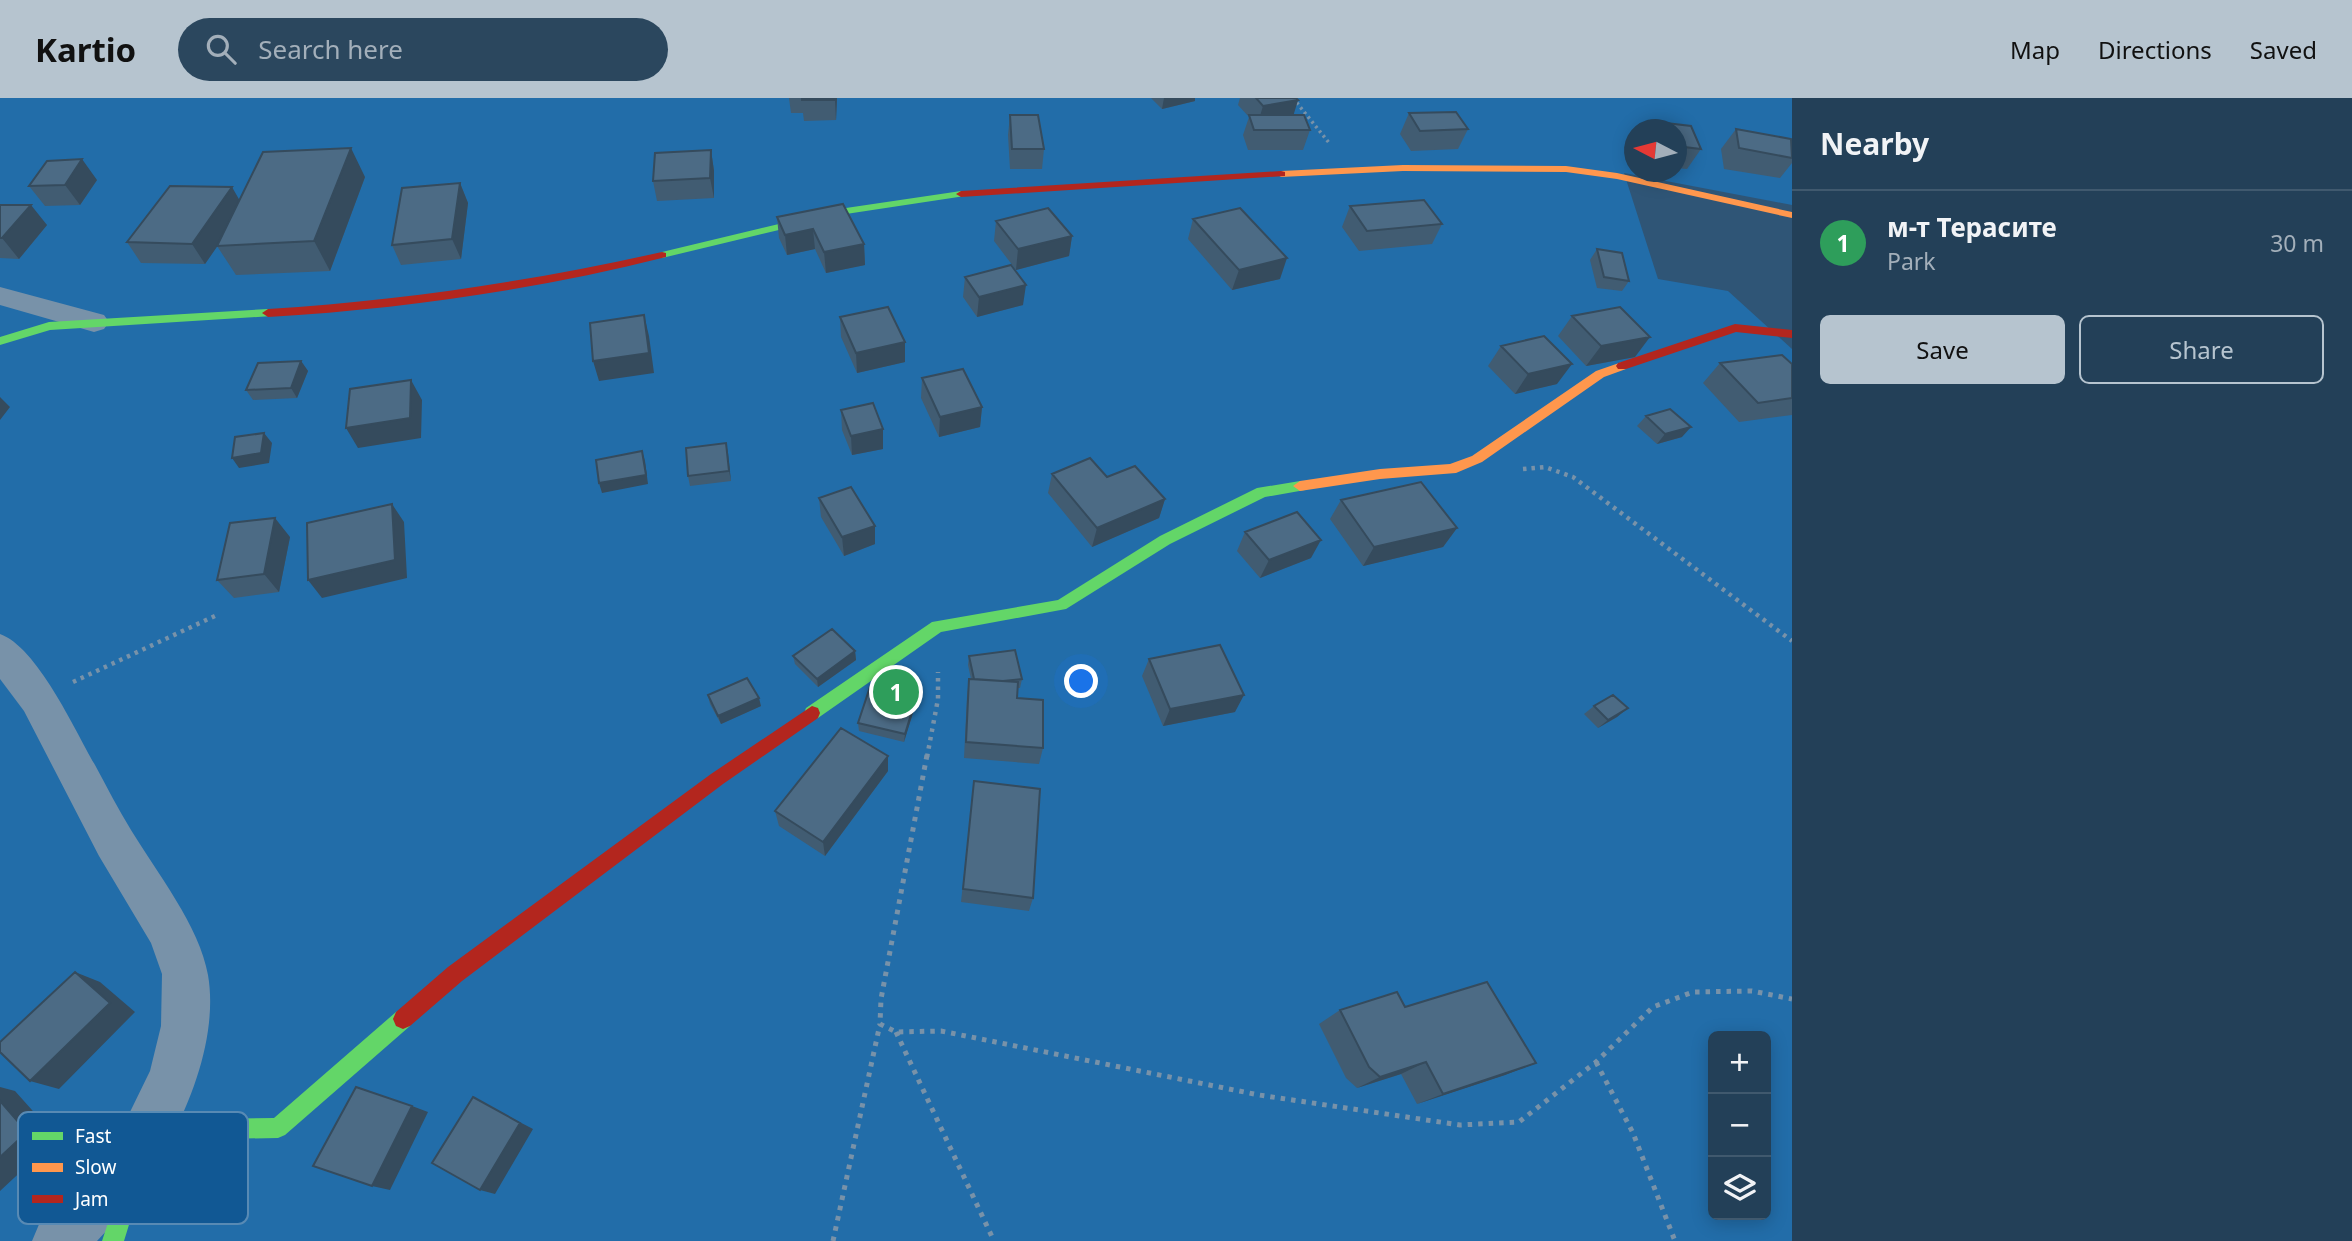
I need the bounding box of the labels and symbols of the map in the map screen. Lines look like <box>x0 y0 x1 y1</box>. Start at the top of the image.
north arrow <box>1624 119 1687 182</box>
your location <box>1064 664 1098 698</box>
pin: 1 <box>873 666 919 718</box>
legend <box>18 1112 248 1224</box>
text: Fast <box>75 1123 112 1149</box>
text: Slow <box>75 1154 116 1180</box>
text: Jam <box>73 1186 109 1212</box>

